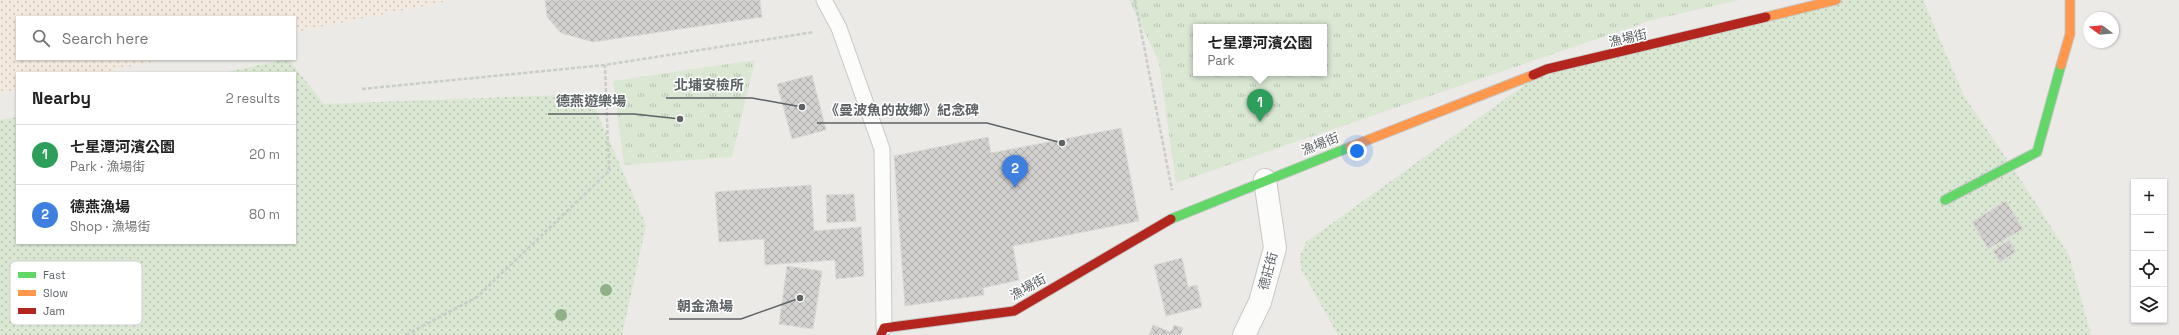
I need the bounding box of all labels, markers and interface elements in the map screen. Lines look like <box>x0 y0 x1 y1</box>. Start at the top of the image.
north arrow <box>2083 12 2119 48</box>
search box <box>16 16 296 60</box>
popup <box>1193 24 1327 76</box>
street label: 漁場街 <box>1607 25 1649 51</box>
icon: search <box>30 27 52 49</box>
text: Search here <box>62 29 148 48</box>
text: 七星潭河濱公園 <box>1207 33 1313 52</box>
text: Park <box>1207 52 1235 69</box>
callout: 北埔安檢所 <box>666 72 752 98</box>
text: 北埔安檢所 <box>674 76 744 94</box>
text: Nearby <box>32 87 91 109</box>
callout: 德燕遊樂場 <box>548 88 634 114</box>
pin: 1 <box>1247 89 1273 122</box>
text: 2 results <box>226 90 280 107</box>
text: 德燕遊樂場 <box>556 92 626 110</box>
callout: 《曼波魚的故鄉》紀念碑 <box>817 97 987 123</box>
text: 《曼波魚的故鄉》紀念碑 <box>825 101 979 119</box>
street label: 漁場街 <box>1299 129 1341 159</box>
text: 七星潭河濱公園 <box>70 137 175 156</box>
your location <box>1347 141 1367 161</box>
text: 1 <box>42 146 48 163</box>
text: 20 m <box>249 146 280 163</box>
pin: 2 <box>1002 155 1028 188</box>
text: Park · 漁場街 <box>70 158 145 175</box>
map controls <box>2131 179 2167 323</box>
button: + <box>2131 179 2167 215</box>
text: 德燕漁場 <box>70 197 130 216</box>
text: 2 <box>41 206 49 223</box>
text: 80 m <box>249 206 280 223</box>
button: − <box>2131 215 2167 251</box>
text: Shop · 漁場街 <box>70 218 150 235</box>
street label: 德莊街 <box>1255 250 1281 292</box>
button: locate <box>2131 251 2167 287</box>
legend <box>10 261 142 325</box>
text: Fast <box>43 268 66 282</box>
street label: 漁場街 <box>1007 270 1049 304</box>
text: Slow <box>43 286 68 300</box>
button: layers <box>2131 287 2167 323</box>
callout: 朝金漁場 <box>669 293 741 319</box>
text: 朝金漁場 <box>677 297 733 315</box>
text: Jam <box>43 304 65 318</box>

